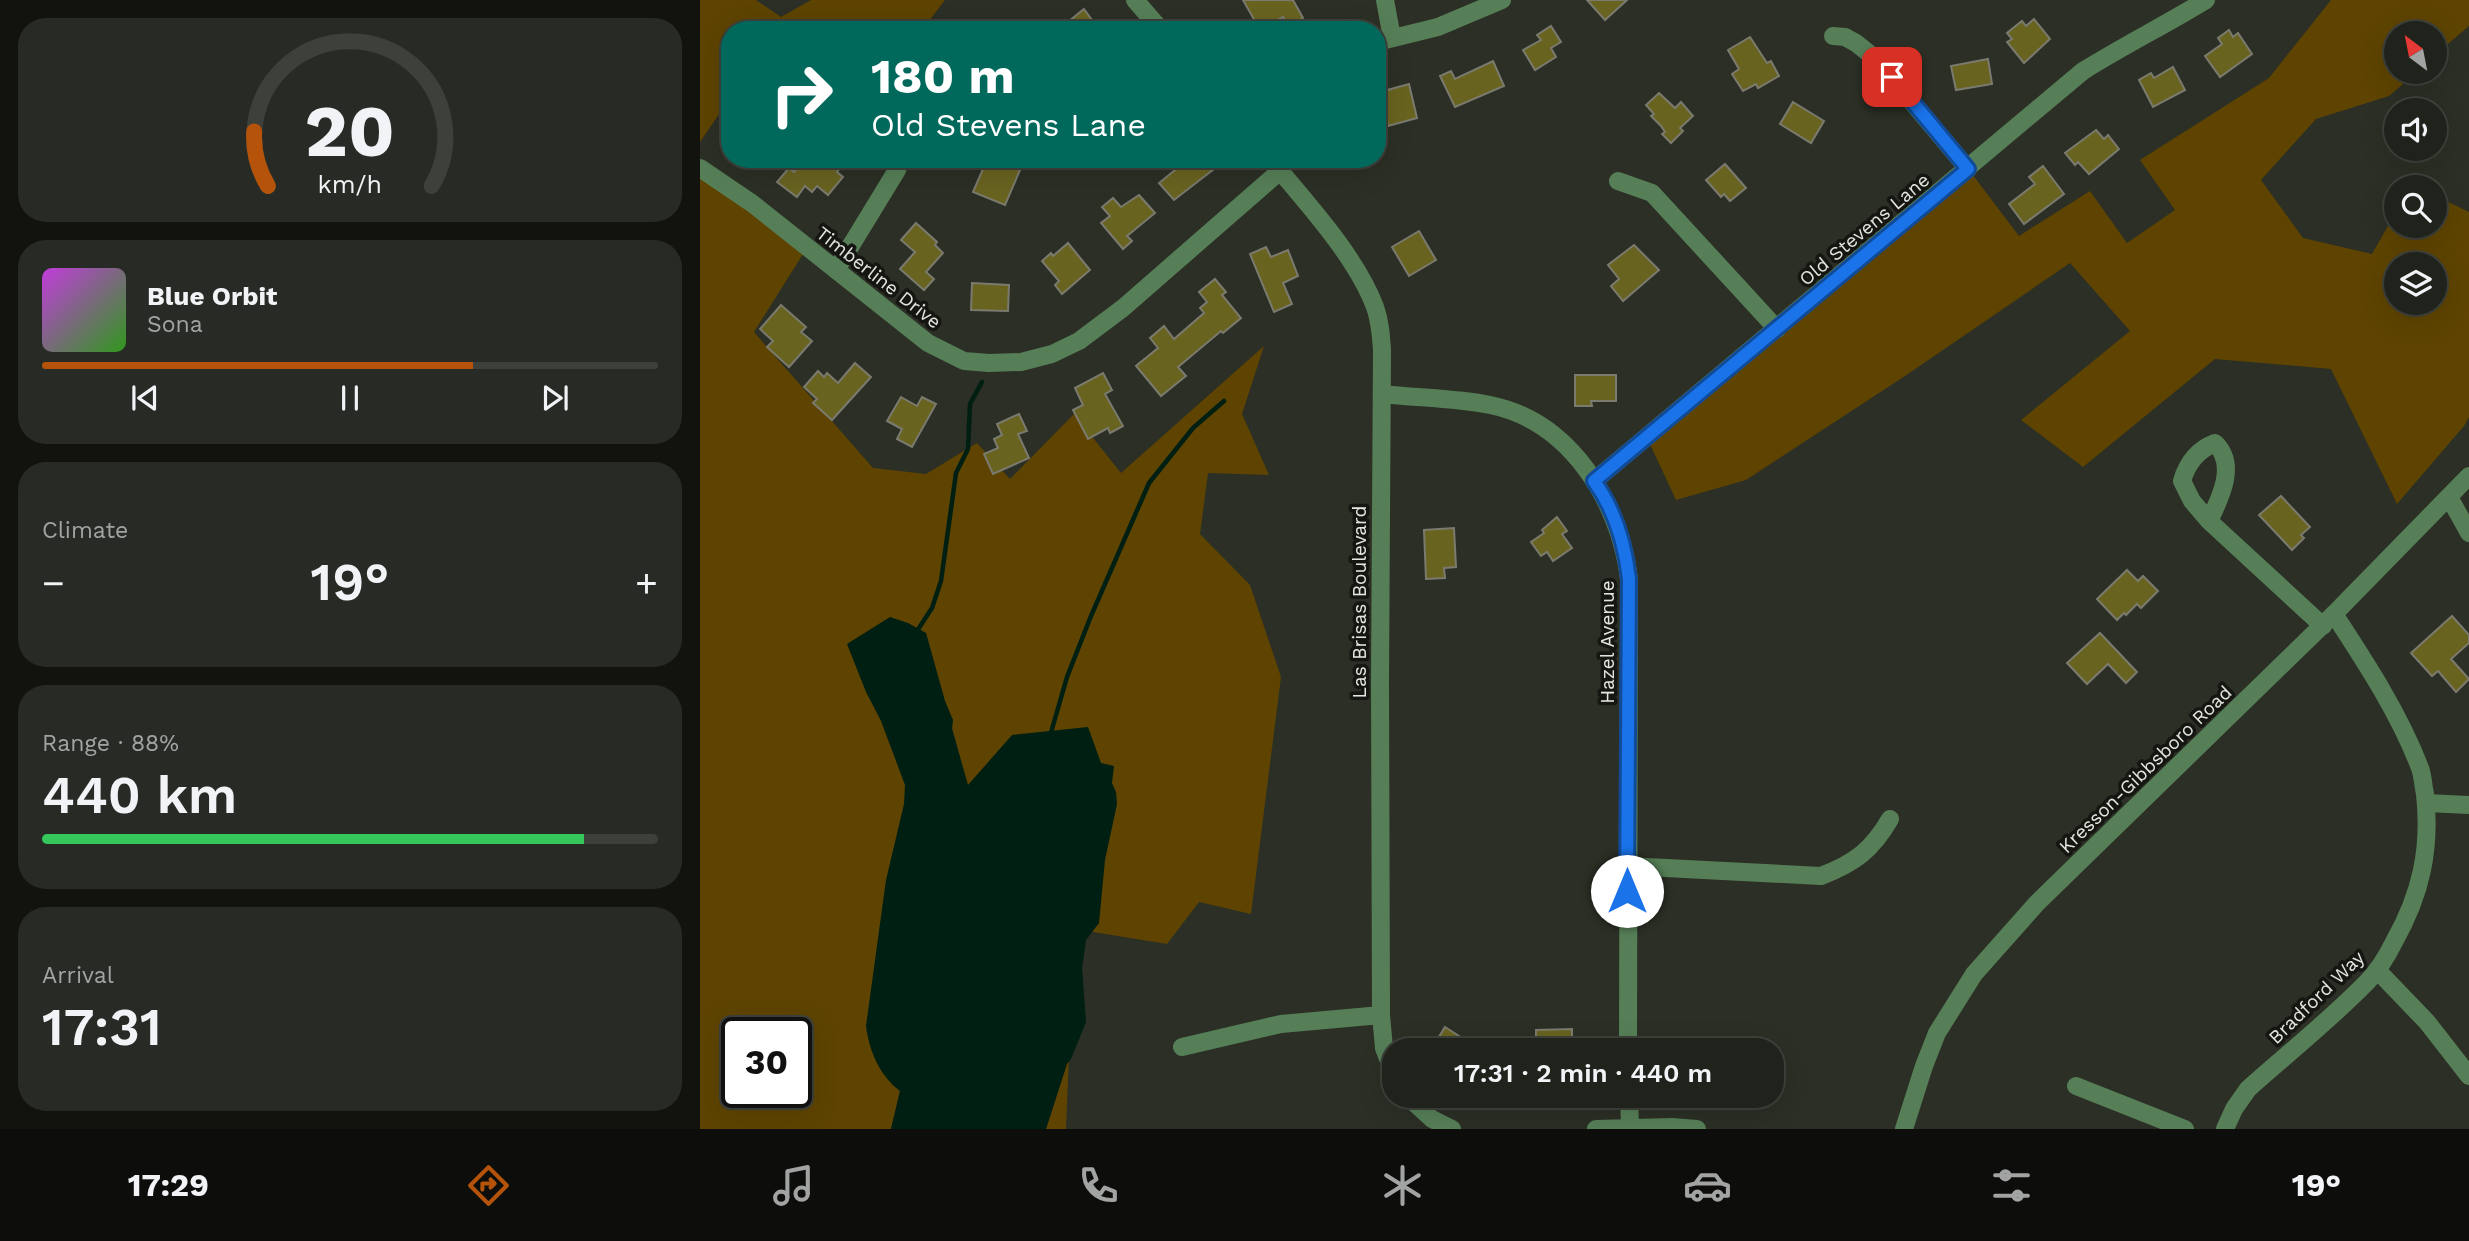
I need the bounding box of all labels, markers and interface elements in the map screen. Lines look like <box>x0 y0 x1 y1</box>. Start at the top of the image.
north arrow <box>2384 21 2446 84</box>
map controls <box>2384 21 2447 315</box>
text: 180 m <box>871 47 1015 105</box>
pin <box>1862 47 1922 107</box>
icon: right <box>756 49 847 140</box>
icon: arrive <box>1873 58 1911 96</box>
text: 20 <box>305 88 395 174</box>
button: sound <box>2384 98 2447 161</box>
text: Old Stevens Lane <box>871 106 1146 144</box>
street label: Old Stevens Lane <box>1794 168 1934 291</box>
text: km/h <box>318 170 382 199</box>
button: search <box>2384 175 2447 238</box>
street label: Timberline Drive <box>812 221 946 333</box>
button: layers <box>2384 252 2447 315</box>
text: Blue Orbit <box>147 281 277 311</box>
text: Sona <box>147 311 203 338</box>
icon: previous <box>126 379 164 417</box>
icon: pause <box>331 379 369 417</box>
icon: next <box>536 379 574 417</box>
street label: Las Brisas Boulevard <box>1348 506 1371 698</box>
text: Climate <box>42 517 128 544</box>
text: 19° <box>311 552 389 613</box>
text: − <box>42 561 65 605</box>
text: + <box>635 561 658 605</box>
street label: Hazel Avenue <box>1596 580 1619 704</box>
street label: Kresson-Gibbsboro Road <box>2054 681 2237 858</box>
text: Range · 88% <box>42 730 179 757</box>
text: 440 km <box>42 765 237 826</box>
position arrow <box>1590 854 1664 928</box>
street label: Bradford Way <box>2264 946 2369 1049</box>
text: Arrival <box>42 962 114 989</box>
text: 17:31 <box>42 997 162 1058</box>
speed limit sign: 30 <box>721 1017 812 1108</box>
text: 17:31 · 2 min · 440 m <box>1454 1058 1712 1088</box>
icon: directions <box>464 1161 513 1210</box>
icon: music <box>769 1161 818 1210</box>
icon: phone <box>1074 1161 1123 1210</box>
icon: climate <box>1378 1161 1427 1210</box>
icon: car <box>1683 1161 1732 1210</box>
icon: filters <box>1987 1161 2036 1210</box>
text: 17:29 <box>128 1166 209 1204</box>
text: 19° <box>2292 1166 2341 1204</box>

